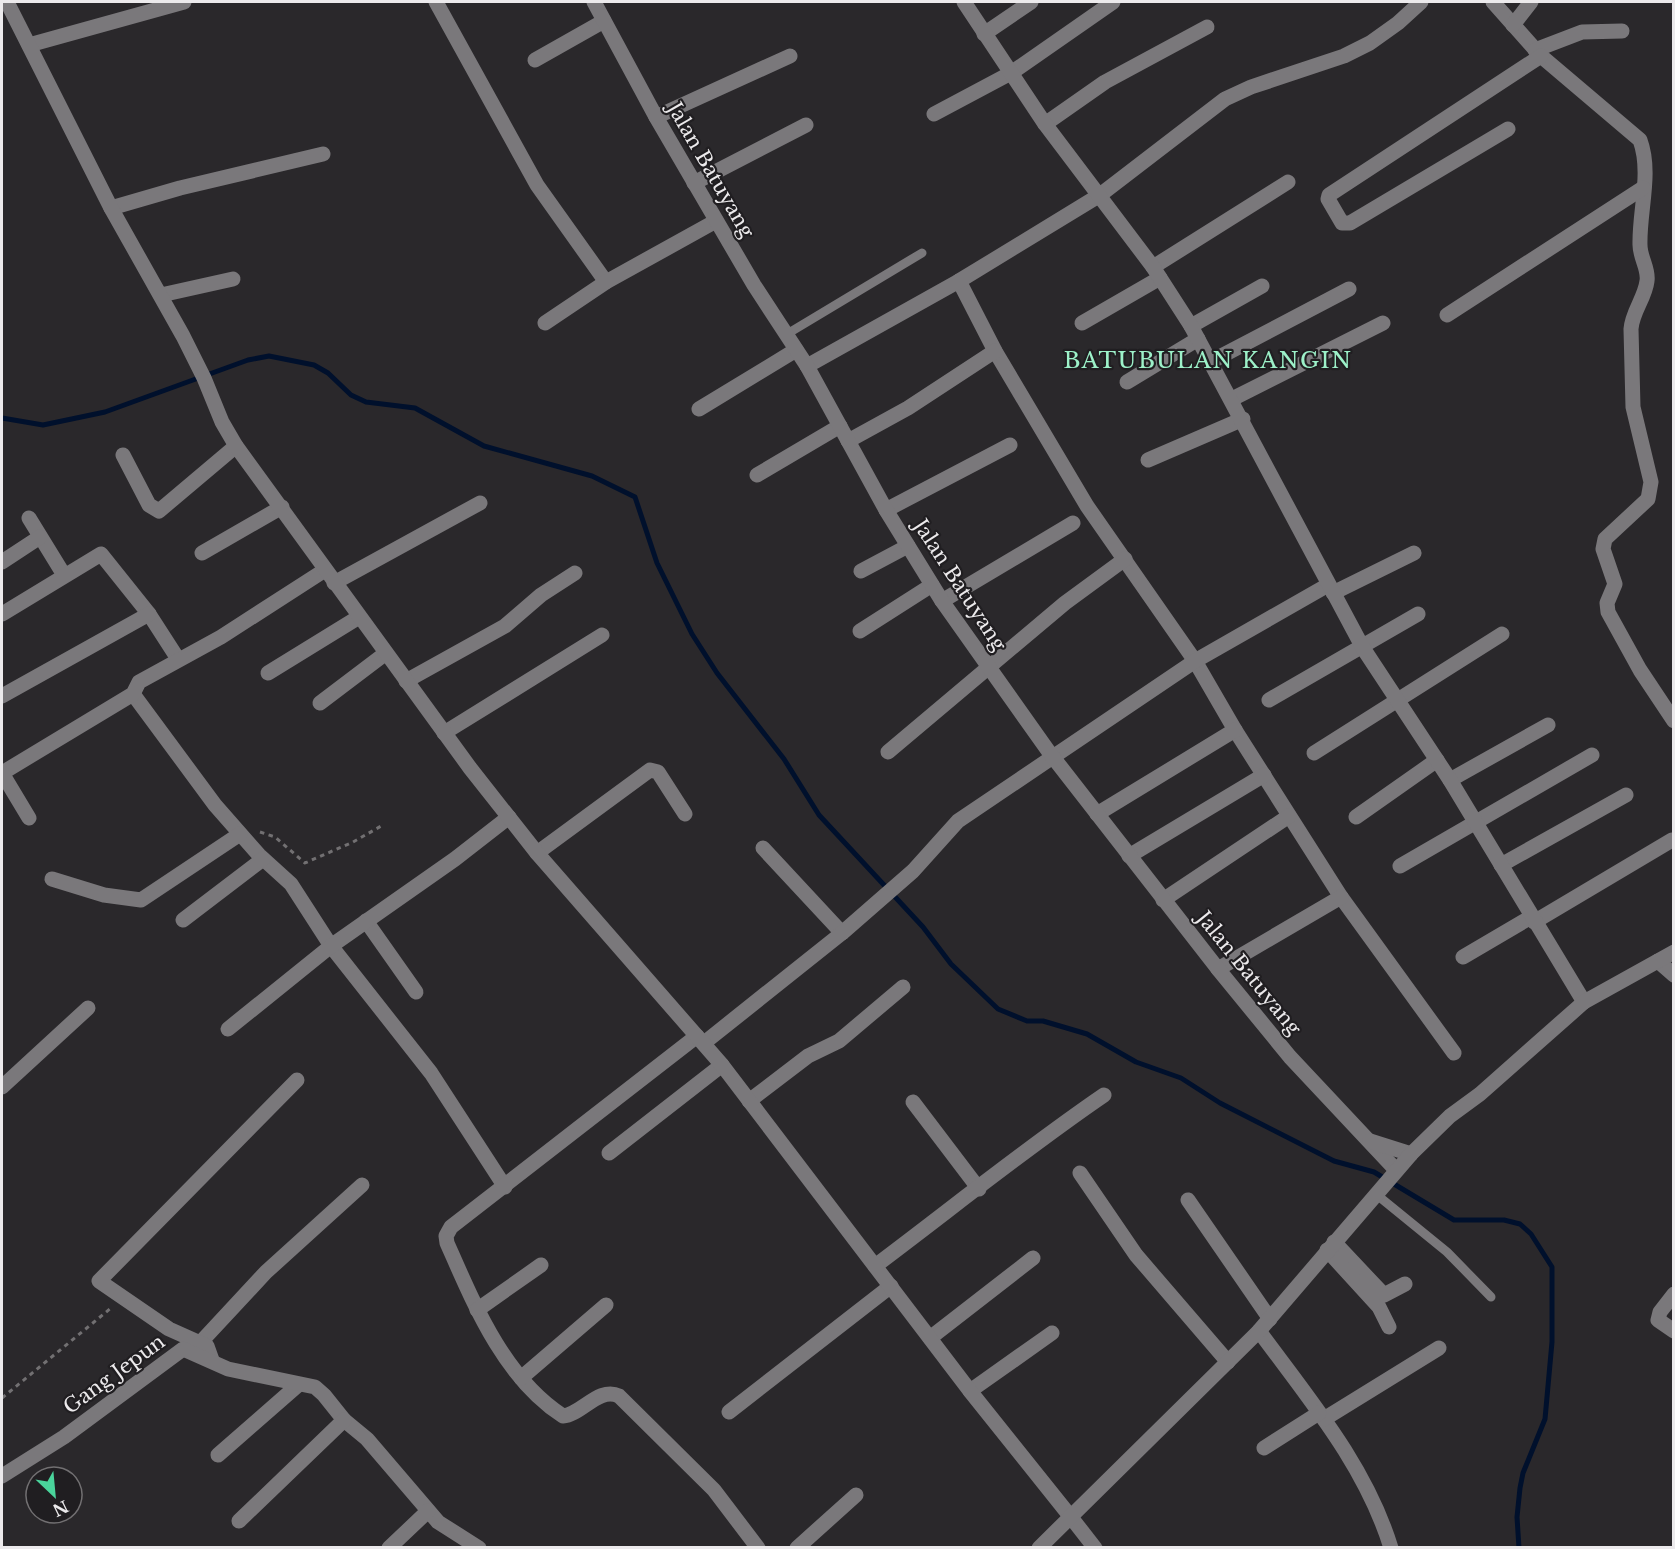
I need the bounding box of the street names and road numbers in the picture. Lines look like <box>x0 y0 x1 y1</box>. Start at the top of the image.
street label: Jalan Batuyang <box>661 95 760 243</box>
street label: Jalan Batuyang <box>907 512 1012 656</box>
street label: Jalan Batuyang <box>1190 904 1307 1040</box>
street label: Gang Jepun <box>59 1329 170 1419</box>

